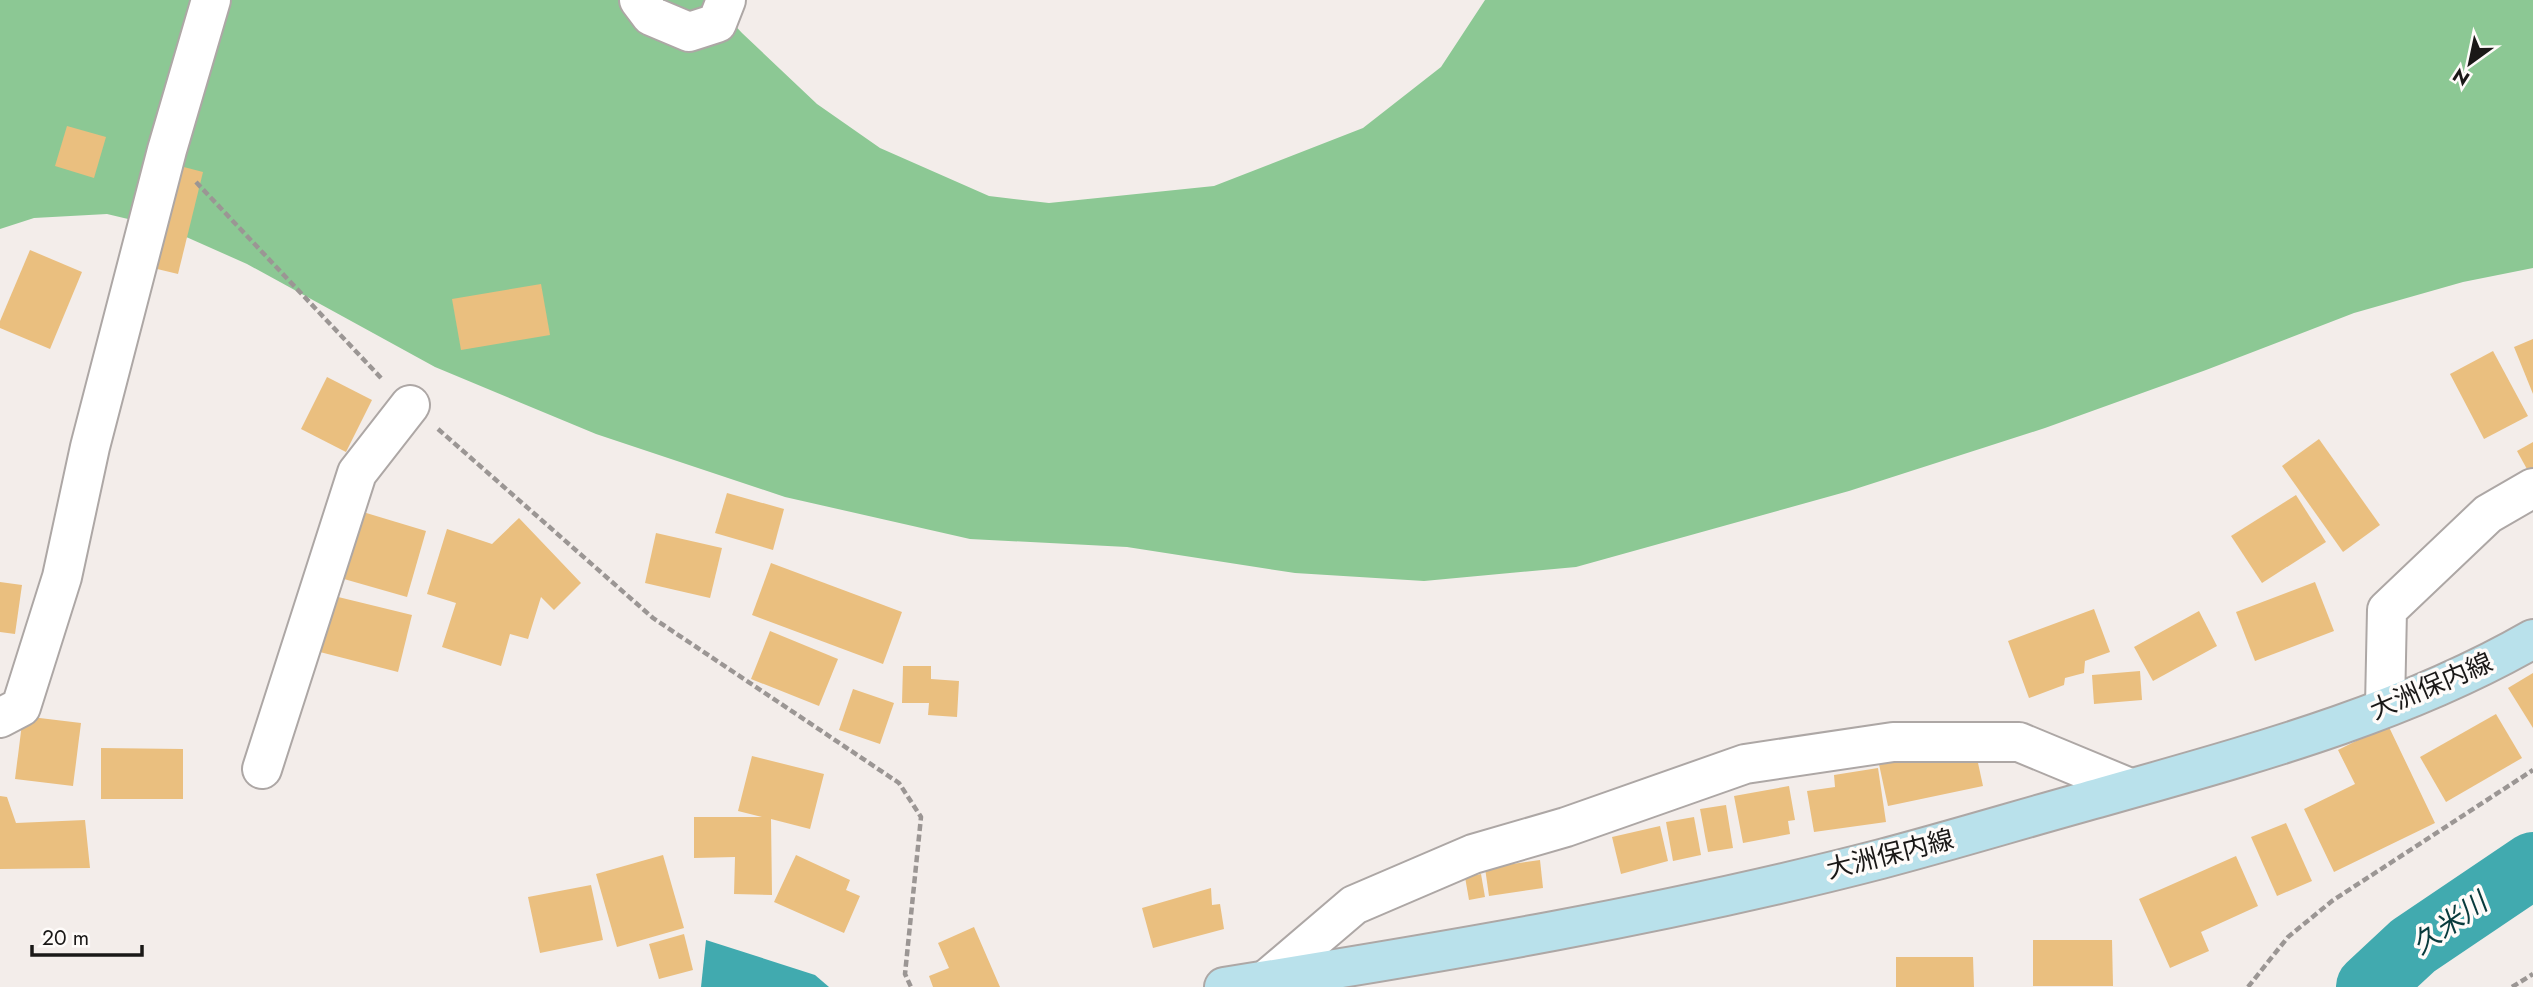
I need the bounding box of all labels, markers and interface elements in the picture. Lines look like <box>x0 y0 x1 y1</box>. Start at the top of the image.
north arrow <box>2435 28 2505 98</box>
text: N <box>2447 61 2475 92</box>
street label: 大洲保内線 <box>2364 643 2498 729</box>
street label: 大洲保内線 <box>1822 820 1958 888</box>
water label: 久米川 <box>2403 881 2498 964</box>
scale bar <box>32 914 142 958</box>
text: 20 m <box>42 923 89 953</box>

